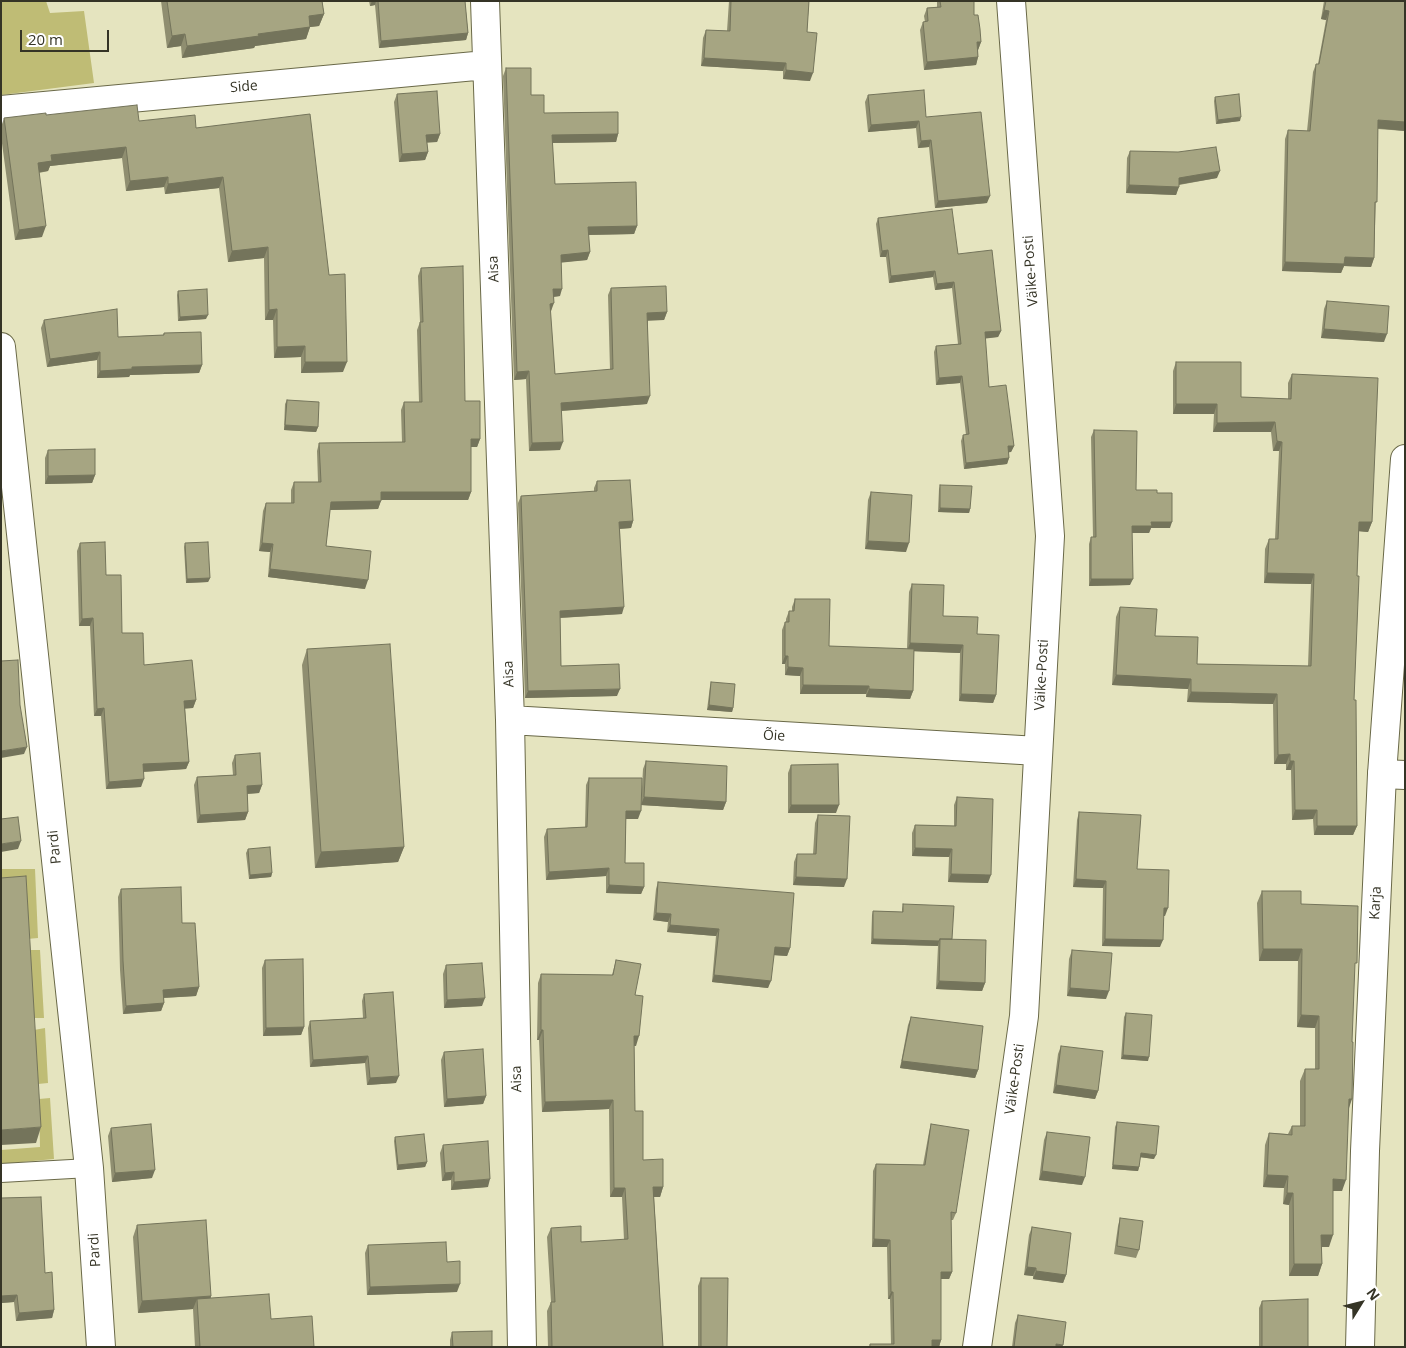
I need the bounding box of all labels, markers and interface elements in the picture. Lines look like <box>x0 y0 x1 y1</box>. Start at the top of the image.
scale bar <box>22 20 111 52</box>
text: 20 m <box>28 29 63 49</box>
street label: Side <box>230 77 258 97</box>
street label: Väike-Posti <box>1020 235 1042 307</box>
street label: Aisa <box>485 255 503 283</box>
street label: Väike-Posti <box>1032 639 1052 711</box>
street label: Aisa <box>500 660 518 688</box>
street label: Õie <box>762 727 786 745</box>
street label: Pardi <box>45 829 65 865</box>
street label: Karja <box>1367 886 1385 920</box>
street label: Väike-Posti <box>1002 1042 1028 1116</box>
street label: Aisa <box>508 1065 526 1093</box>
street label: Pardi <box>85 1232 105 1268</box>
north arrow <box>1336 1278 1386 1328</box>
text: N <box>1363 1284 1385 1304</box>

